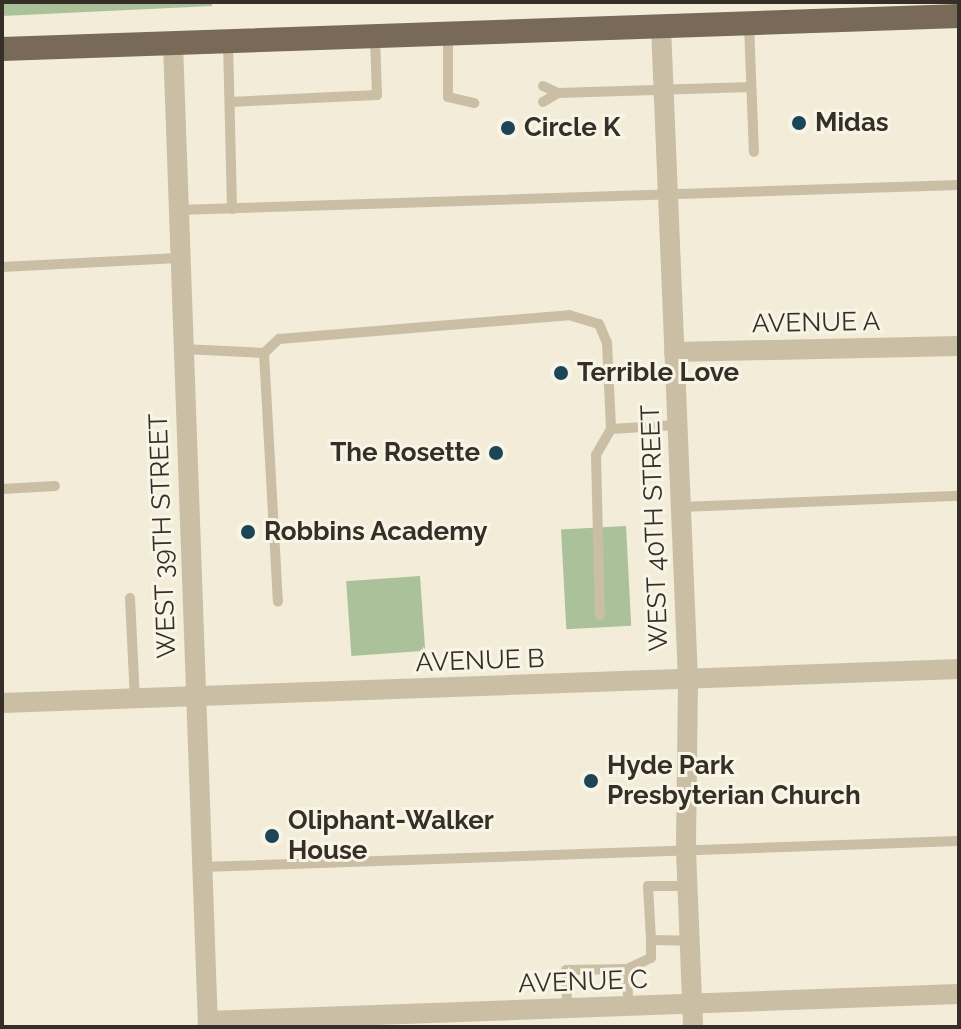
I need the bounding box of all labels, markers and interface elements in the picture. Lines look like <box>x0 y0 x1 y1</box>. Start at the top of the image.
place label: Midas <box>815 107 889 139</box>
place label: Circle K <box>524 112 620 144</box>
marker: Midas <box>790 114 808 132</box>
marker: Circle K <box>499 119 517 137</box>
street label: AVENUE A <box>751 306 881 340</box>
place label: Terrible Love <box>577 357 739 389</box>
marker: Terrible Love <box>552 364 570 382</box>
street label: WEST 40TH STREET <box>635 404 675 652</box>
street label: WEST 39TH STREET <box>143 412 183 660</box>
place label: The Rosette <box>330 437 480 469</box>
marker: The Rosette <box>487 444 505 462</box>
place label: Robbins Academy <box>264 516 488 548</box>
marker: Robbins Academy <box>239 523 257 541</box>
street label: AVENUE B <box>415 643 545 679</box>
place label: Hyde Park Presbyterian Church <box>607 750 861 812</box>
marker: Hyde Park Presbyterian Church <box>582 772 600 790</box>
place label: Oliphant-Walker House <box>288 805 494 866</box>
marker: Oliphant-Walker House <box>263 827 281 845</box>
street label: AVENUE C <box>518 964 648 1000</box>

